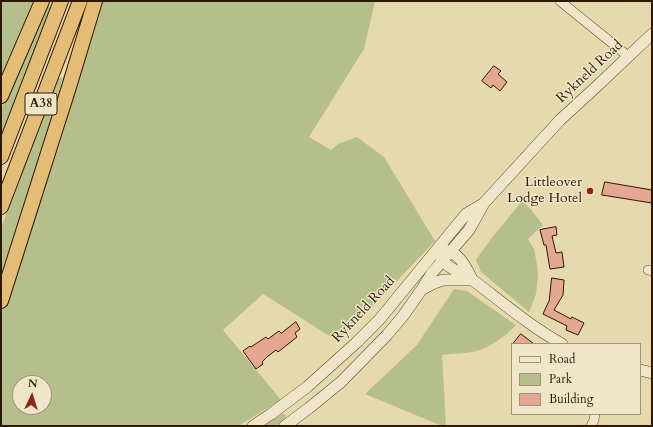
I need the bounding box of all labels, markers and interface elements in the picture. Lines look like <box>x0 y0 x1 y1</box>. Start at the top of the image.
street label: Rykneld Road <box>553 37 627 107</box>
road number: A38 <box>25 93 57 115</box>
place label: Littleover Lodge Hotel <box>507 175 582 208</box>
marker: Littleover Lodge Hotel <box>585 186 595 196</box>
street label: Rykneld Road <box>329 273 399 347</box>
legend <box>511 343 641 415</box>
text: Road <box>549 351 575 367</box>
text: Park <box>549 371 572 387</box>
north arrow <box>12 375 52 415</box>
text: N <box>28 376 38 391</box>
text: Building <box>549 391 593 407</box>

